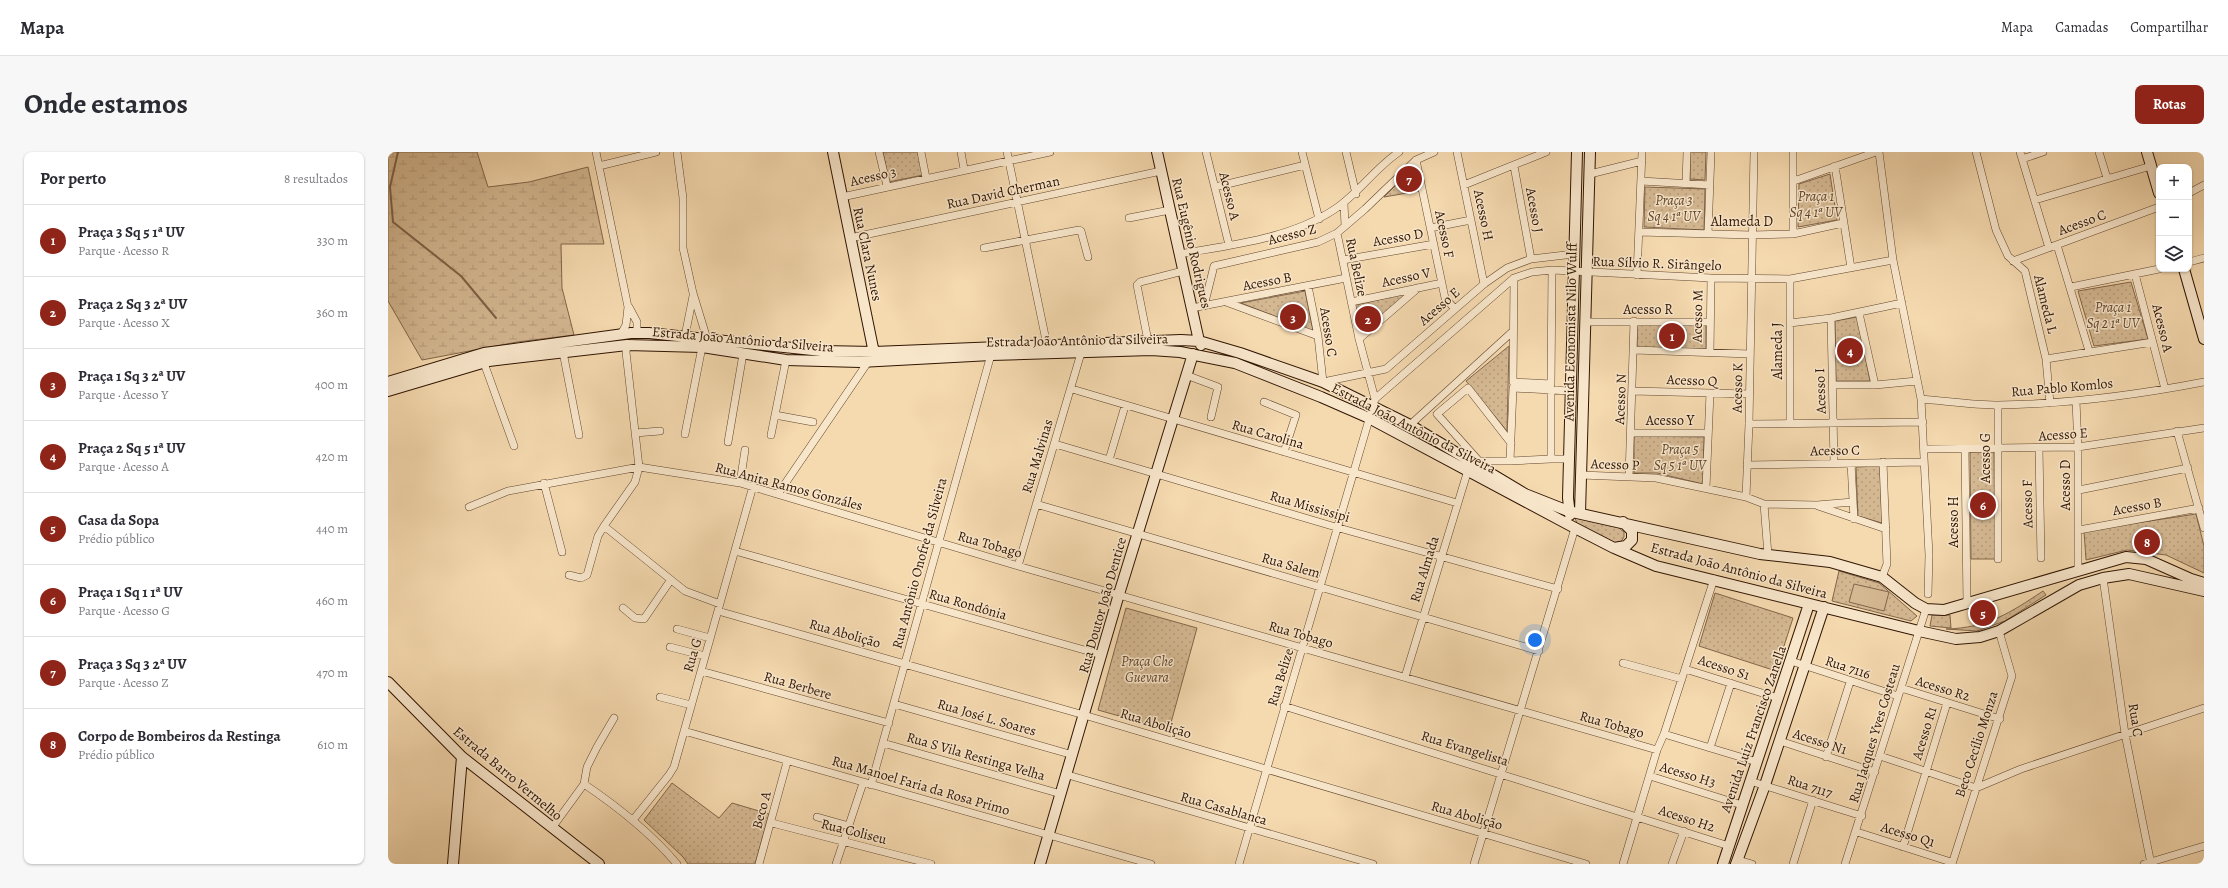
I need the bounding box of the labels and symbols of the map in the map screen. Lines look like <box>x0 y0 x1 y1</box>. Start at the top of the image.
street label: Acesso 3 <box>847 162 898 191</box>
pin: 7 <box>1396 164 1422 194</box>
street label: Acesso A <box>1214 169 1245 223</box>
street label: Rua David Cherman <box>945 171 1062 214</box>
street label: Rua Eugênio Rodrigues <box>1167 176 1216 310</box>
street label: Acesso J <box>1521 185 1548 234</box>
street label: Acesso H <box>1469 187 1498 242</box>
park label: Praça 1 Sq 4 1ª UV <box>1790 187 1843 222</box>
park label: Praça 3 Sq 4 1ª UV <box>1648 191 1701 226</box>
street label: Rua Clara Nunes <box>848 205 887 303</box>
street label: Acesso C <box>2055 205 2109 240</box>
street label: Acesso F <box>1430 208 1459 260</box>
street label: Alameda D <box>1710 212 1773 231</box>
street label: Acesso Z <box>1265 219 1318 250</box>
street label: Acesso D <box>1370 224 1425 251</box>
street label: Rua Belize <box>1341 236 1372 298</box>
street label: Avenida Economista Nilo Wulff <box>1559 240 1582 422</box>
street label: Rua Sílvio R. Sirângelo <box>1592 252 1722 275</box>
street label: Acesso V <box>1379 263 1433 292</box>
street label: Acesso B <box>1240 267 1293 296</box>
street label: Alameda L <box>2029 272 2062 336</box>
street label: Acesso E <box>1414 283 1464 330</box>
street label: Acesso M <box>1688 289 1707 344</box>
park label: Praça 1 Sq 2 1ª UV <box>2086 298 2140 333</box>
street label: Acesso R <box>1622 300 1673 319</box>
street label: Acesso A <box>2147 301 2178 355</box>
pin: 3 <box>1280 302 1306 332</box>
pin: 2 <box>1355 304 1381 334</box>
street label: Acesso C <box>1315 305 1342 358</box>
pin: 1 <box>1659 321 1685 351</box>
street label: Estrada João Antônio da Silveira <box>651 322 835 357</box>
street label: Alameda J <box>1768 322 1787 381</box>
street label: Estrada João Antônio da Silveira <box>986 329 1169 352</box>
pin: 4 <box>1837 336 1863 366</box>
street label: Acesso K <box>1728 363 1747 414</box>
street label: Acesso I <box>1810 368 1831 415</box>
street label: Acesso Q <box>1665 370 1720 391</box>
street label: Acesso N <box>1610 373 1631 426</box>
street label: Rua Pablo Komlos <box>2010 374 2114 401</box>
street label: Estrada João Antônio da Silveira <box>1328 379 1500 479</box>
street label: Acesso Y <box>1645 411 1695 430</box>
street label: Rua Carolina <box>1230 415 1307 454</box>
street label: Rua Malvinas <box>1017 417 1058 496</box>
street label: Acesso E <box>2037 423 2088 446</box>
street label: Acesso G <box>1976 433 1995 484</box>
park label: Praça 5 Sq 5 1ª UV <box>1654 440 1707 475</box>
street label: Acesso C <box>1809 441 1860 460</box>
street label: Acesso P <box>1589 454 1640 475</box>
street label: Rua Anita Ramos Gonzáles <box>713 458 865 515</box>
street label: Acesso D <box>2056 459 2075 511</box>
street label: Rua Antônio Onofre da Silveira <box>888 475 952 651</box>
street label: Acesso F <box>2018 480 2037 529</box>
street label: Rua Mississipi <box>1268 486 1352 527</box>
pin: 6 <box>1970 490 1996 520</box>
street label: Acesso B <box>2110 493 2163 520</box>
street label: Acesso H <box>1944 496 1963 549</box>
street label: Rua Tobago <box>955 526 1024 563</box>
pin: 8 <box>2134 527 2160 557</box>
street label: Rua Almada <box>1405 533 1444 605</box>
street label: Rua Doutor João Dentice <box>1074 535 1131 675</box>
street label: Estrada João Antônio da Silveira <box>1648 538 1830 603</box>
street label: Rua Salem <box>1259 548 1323 583</box>
street label: Rua Rondônia <box>927 584 1010 625</box>
pin: 5 <box>1970 598 1996 628</box>
street label: Rua Abolição <box>807 614 883 653</box>
street label: Rua Tobago <box>1266 616 1335 653</box>
your location <box>1525 630 1545 650</box>
street label: Rua G <box>679 636 706 674</box>
street label: Avenida Luiz Francisco Zanella <box>1716 643 1791 816</box>
street label: Rua Belize <box>1263 646 1298 708</box>
street label: Acesso S1 <box>1695 650 1752 685</box>
street label: Rua 7116 <box>1823 651 1873 684</box>
park label: Praça Che Guevara <box>1121 652 1173 687</box>
street label: Rua Jacques Yves Costeau <box>1844 661 1905 805</box>
street label: Rua Berbere <box>762 667 834 704</box>
street label: Acesso R2 <box>1912 671 1973 706</box>
street label: Beco Cecílio Monza <box>1950 688 2003 800</box>
street label: Rua José L. Soares <box>935 694 1039 741</box>
street label: Rua C <box>2123 702 2148 738</box>
street label: Rua Abolição <box>1118 704 1194 743</box>
street label: Acesso R1 <box>1907 704 1942 763</box>
street label: Rua Tobago <box>1577 706 1646 743</box>
street label: Estrada Barro Vermelho <box>449 722 566 825</box>
street label: Acesso N1 <box>1789 724 1850 759</box>
street label: Rua Evangelista <box>1419 726 1511 771</box>
street label: Rua S Vila Restinga Velha <box>904 728 1048 786</box>
street label: Rua Manoel Faria da Rosa Primo <box>830 751 1012 820</box>
street label: Acesso H3 <box>1657 757 1718 792</box>
street label: Rua 7117 <box>1785 770 1835 803</box>
street label: Rua Casablanca <box>1178 787 1270 830</box>
street label: Beco A <box>747 788 776 831</box>
street label: Rua Abolição <box>1429 796 1505 835</box>
street label: Acesso H2 <box>1655 800 1718 837</box>
street label: Rua Coliseu <box>819 814 889 849</box>
street label: Acesso Q1 <box>1878 817 1937 852</box>

